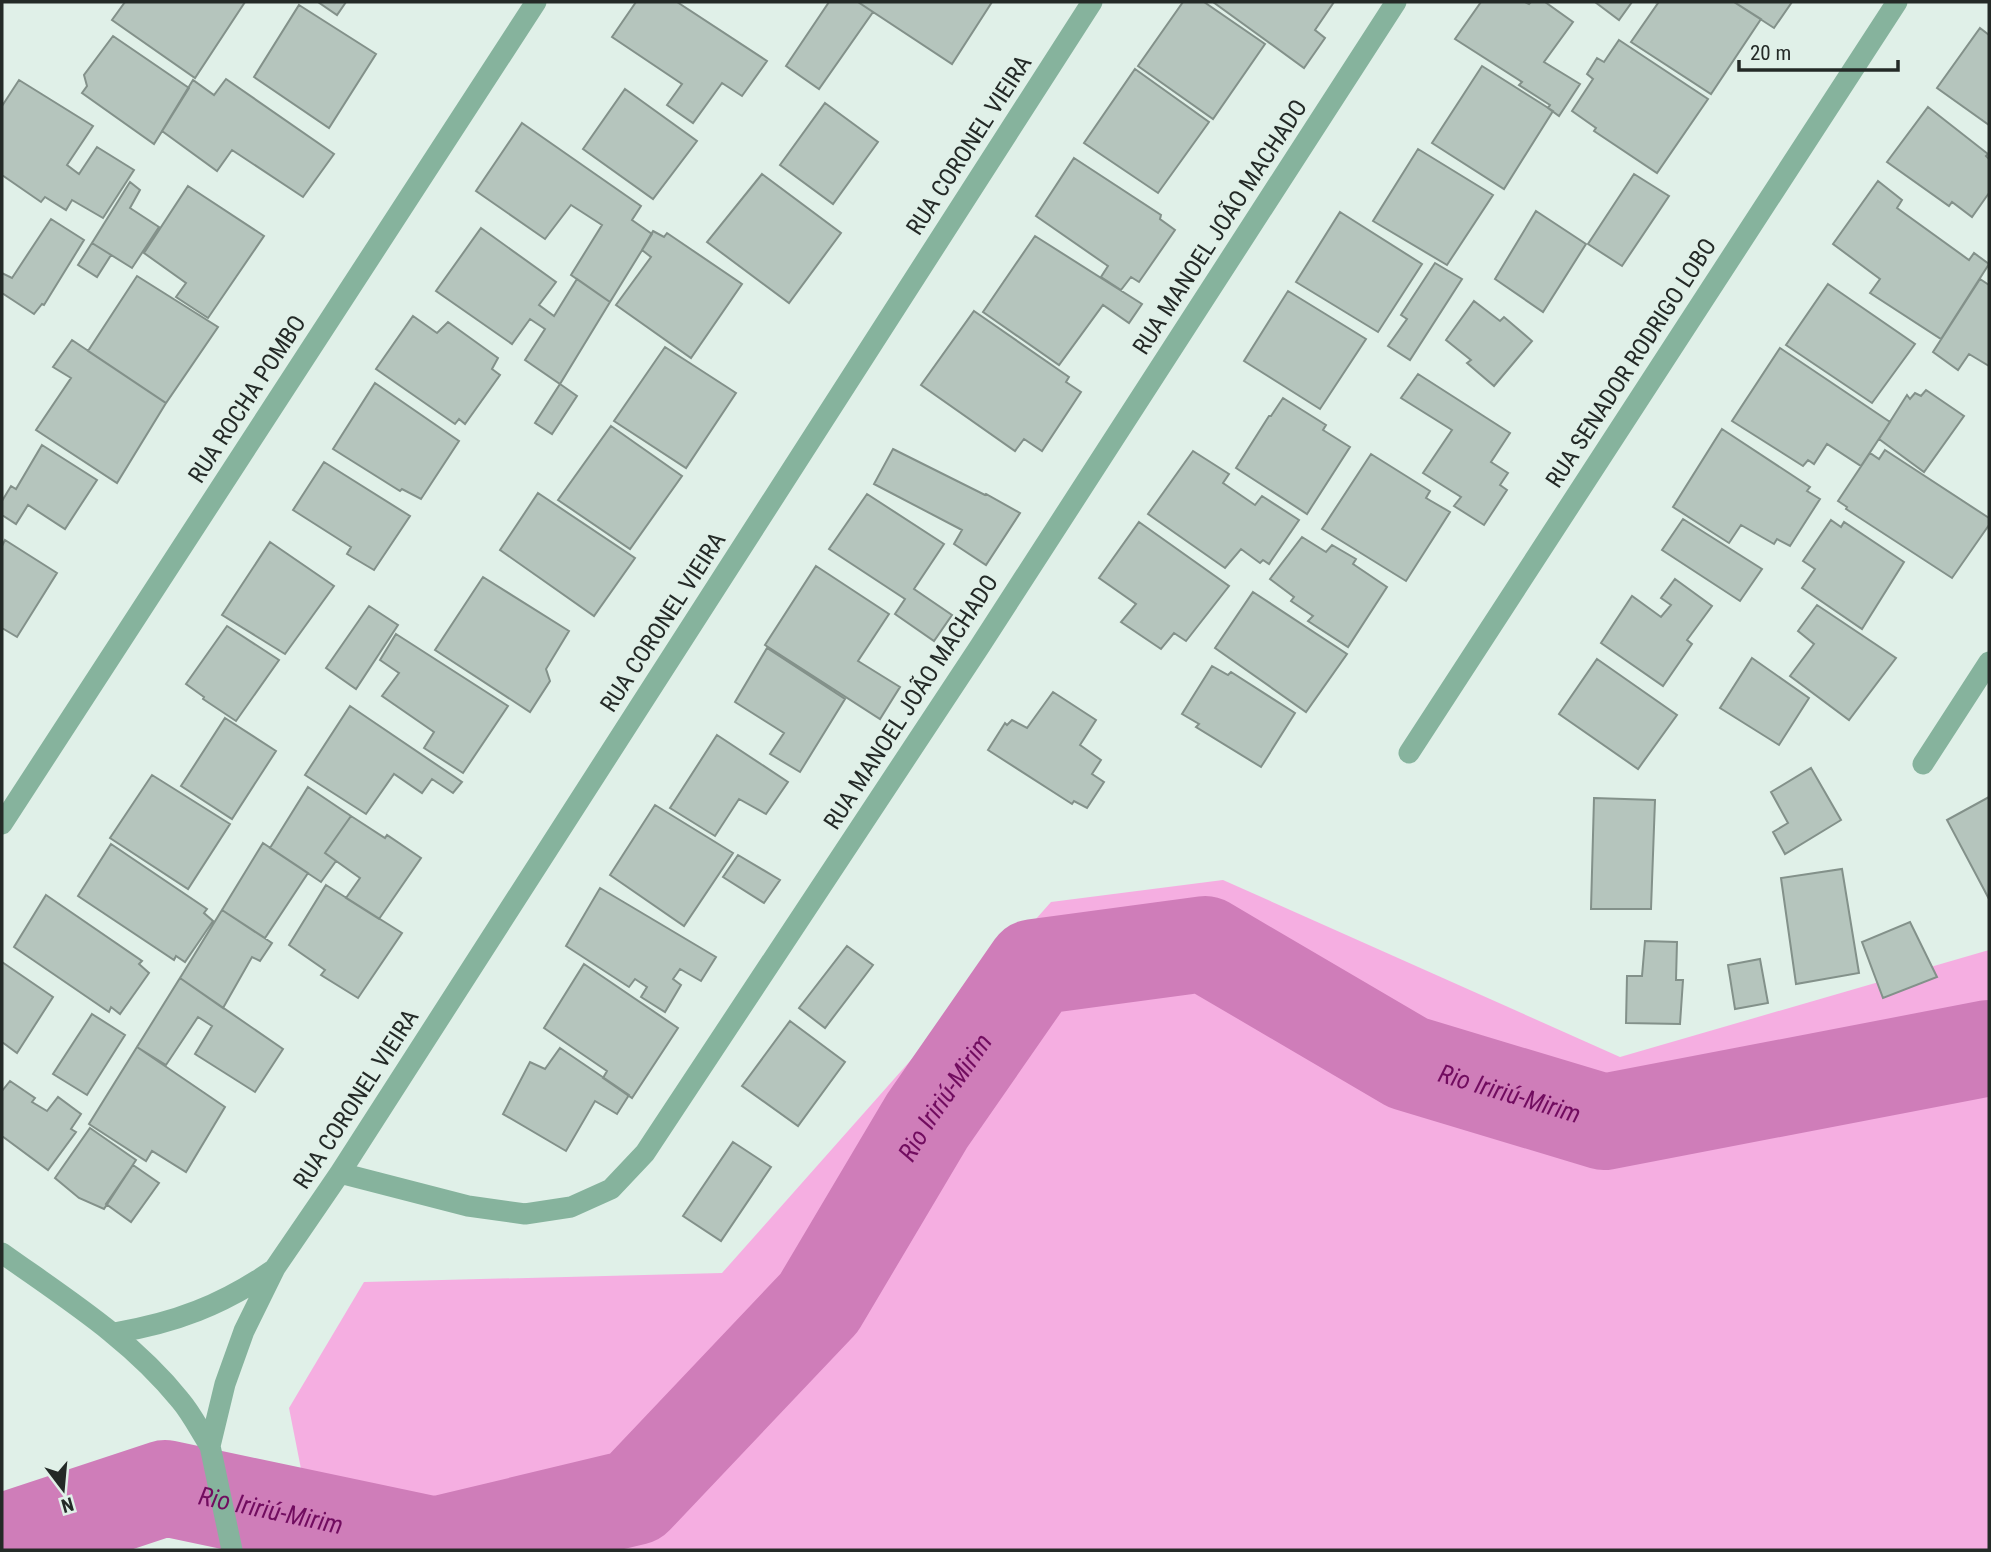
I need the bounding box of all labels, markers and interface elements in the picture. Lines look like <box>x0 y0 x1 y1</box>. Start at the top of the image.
scale bar <box>1739 28 1898 72</box>
text: 20 m <box>1750 41 1791 65</box>
street label: RUA CORONEL VIEIRA <box>901 50 1038 240</box>
street label: RUA MANOEL JOÃO MACHADO <box>1127 95 1313 359</box>
street label: RUA SENADOR RODRIGO LOBO <box>1540 233 1722 493</box>
street label: RUA ROCHA POMBO <box>182 310 312 488</box>
street label: RUA CORONEL VIEIRA <box>595 527 732 717</box>
street label: RUA MANOEL JOÃO MACHADO <box>818 570 1004 834</box>
street label: RUA CORONEL VIEIRA <box>288 1004 425 1194</box>
water label: Rio Iririú-Mirim <box>892 1028 998 1166</box>
water label: Rio Iririú-Mirim <box>1435 1058 1584 1129</box>
north arrow <box>28 1454 98 1524</box>
water label: Rio Iririú-Mirim <box>196 1481 346 1540</box>
text: N <box>59 1492 76 1518</box>

